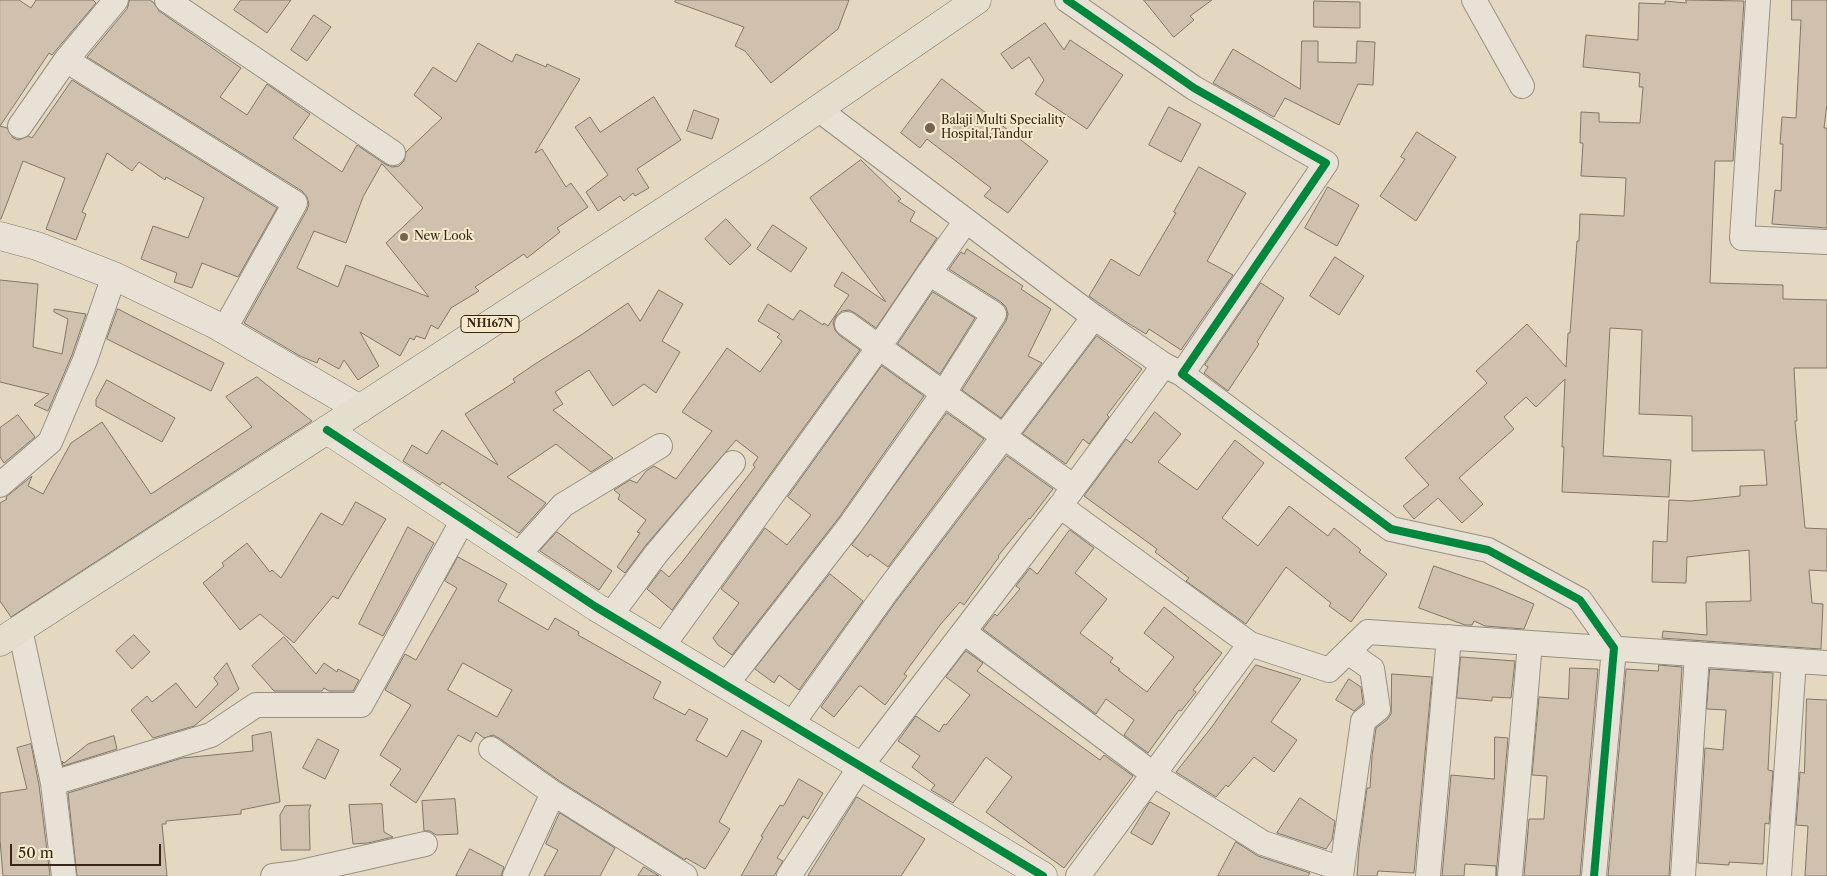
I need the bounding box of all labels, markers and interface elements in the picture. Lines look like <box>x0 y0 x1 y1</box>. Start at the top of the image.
place label: Balaji Multi Speciality Hospital,Tandur <box>941 114 1066 142</box>
marker: Balaji Multi Speciality Hospital,Tandur <box>923 121 937 135</box>
place label: New Look <box>414 230 473 244</box>
marker: New Look <box>398 231 410 243</box>
road number: NH167N <box>461 316 519 332</box>
scale bar <box>12 834 164 866</box>
text: 50 m <box>18 843 54 862</box>

